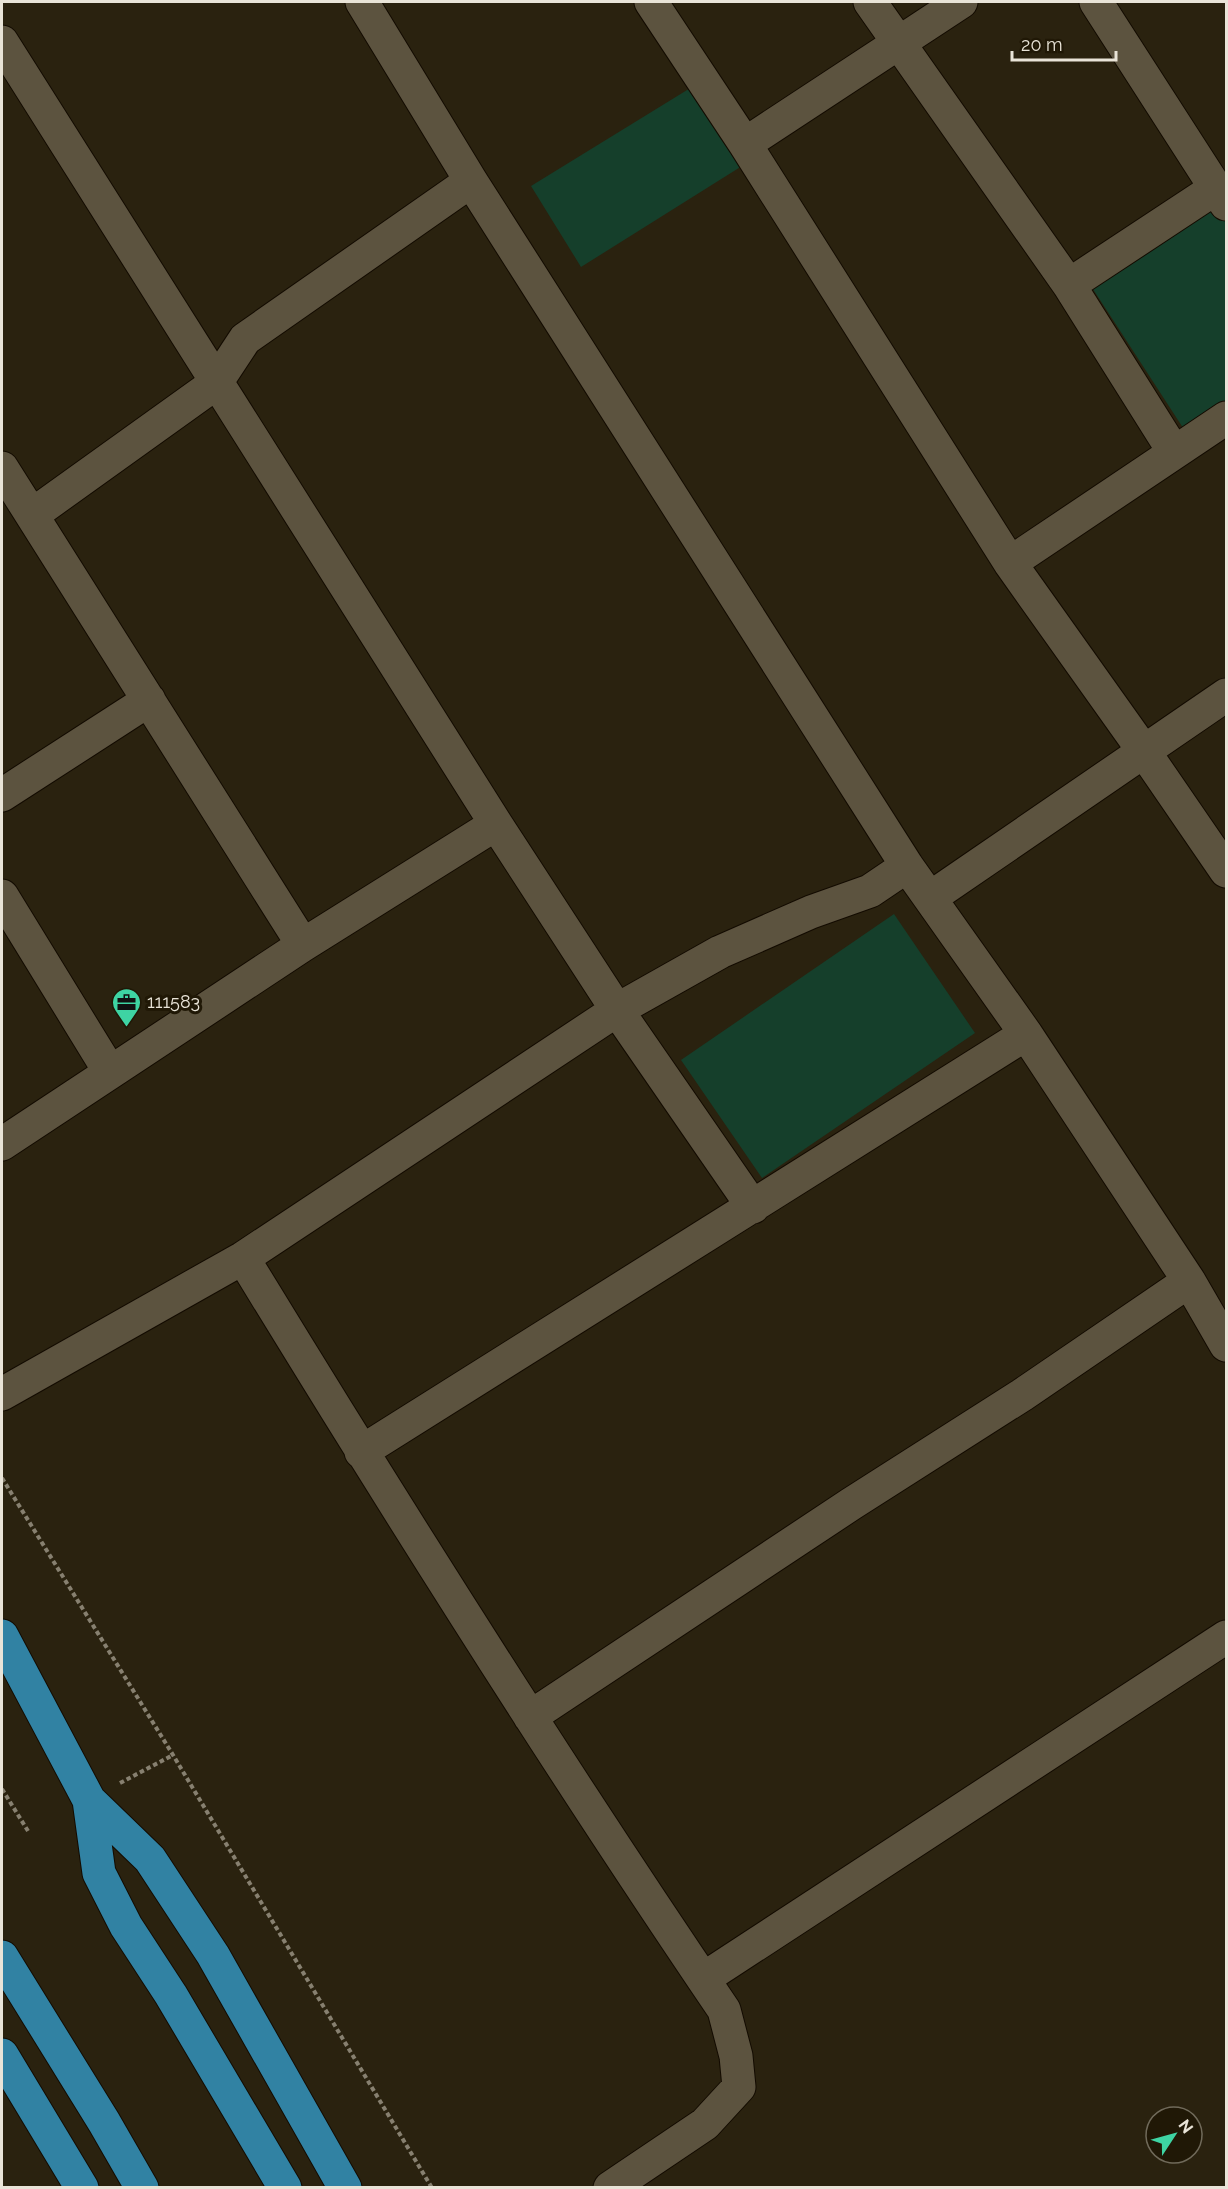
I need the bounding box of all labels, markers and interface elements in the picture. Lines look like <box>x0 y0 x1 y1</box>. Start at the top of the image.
scale bar <box>1012 24 1116 62</box>
text: 20 m <box>1021 34 1063 55</box>
office icon: 111583 <box>110 986 142 1028</box>
place label: 111583 <box>147 991 200 1012</box>
north arrow <box>1144 2105 1204 2165</box>
text: N <box>1174 2116 1197 2137</box>

